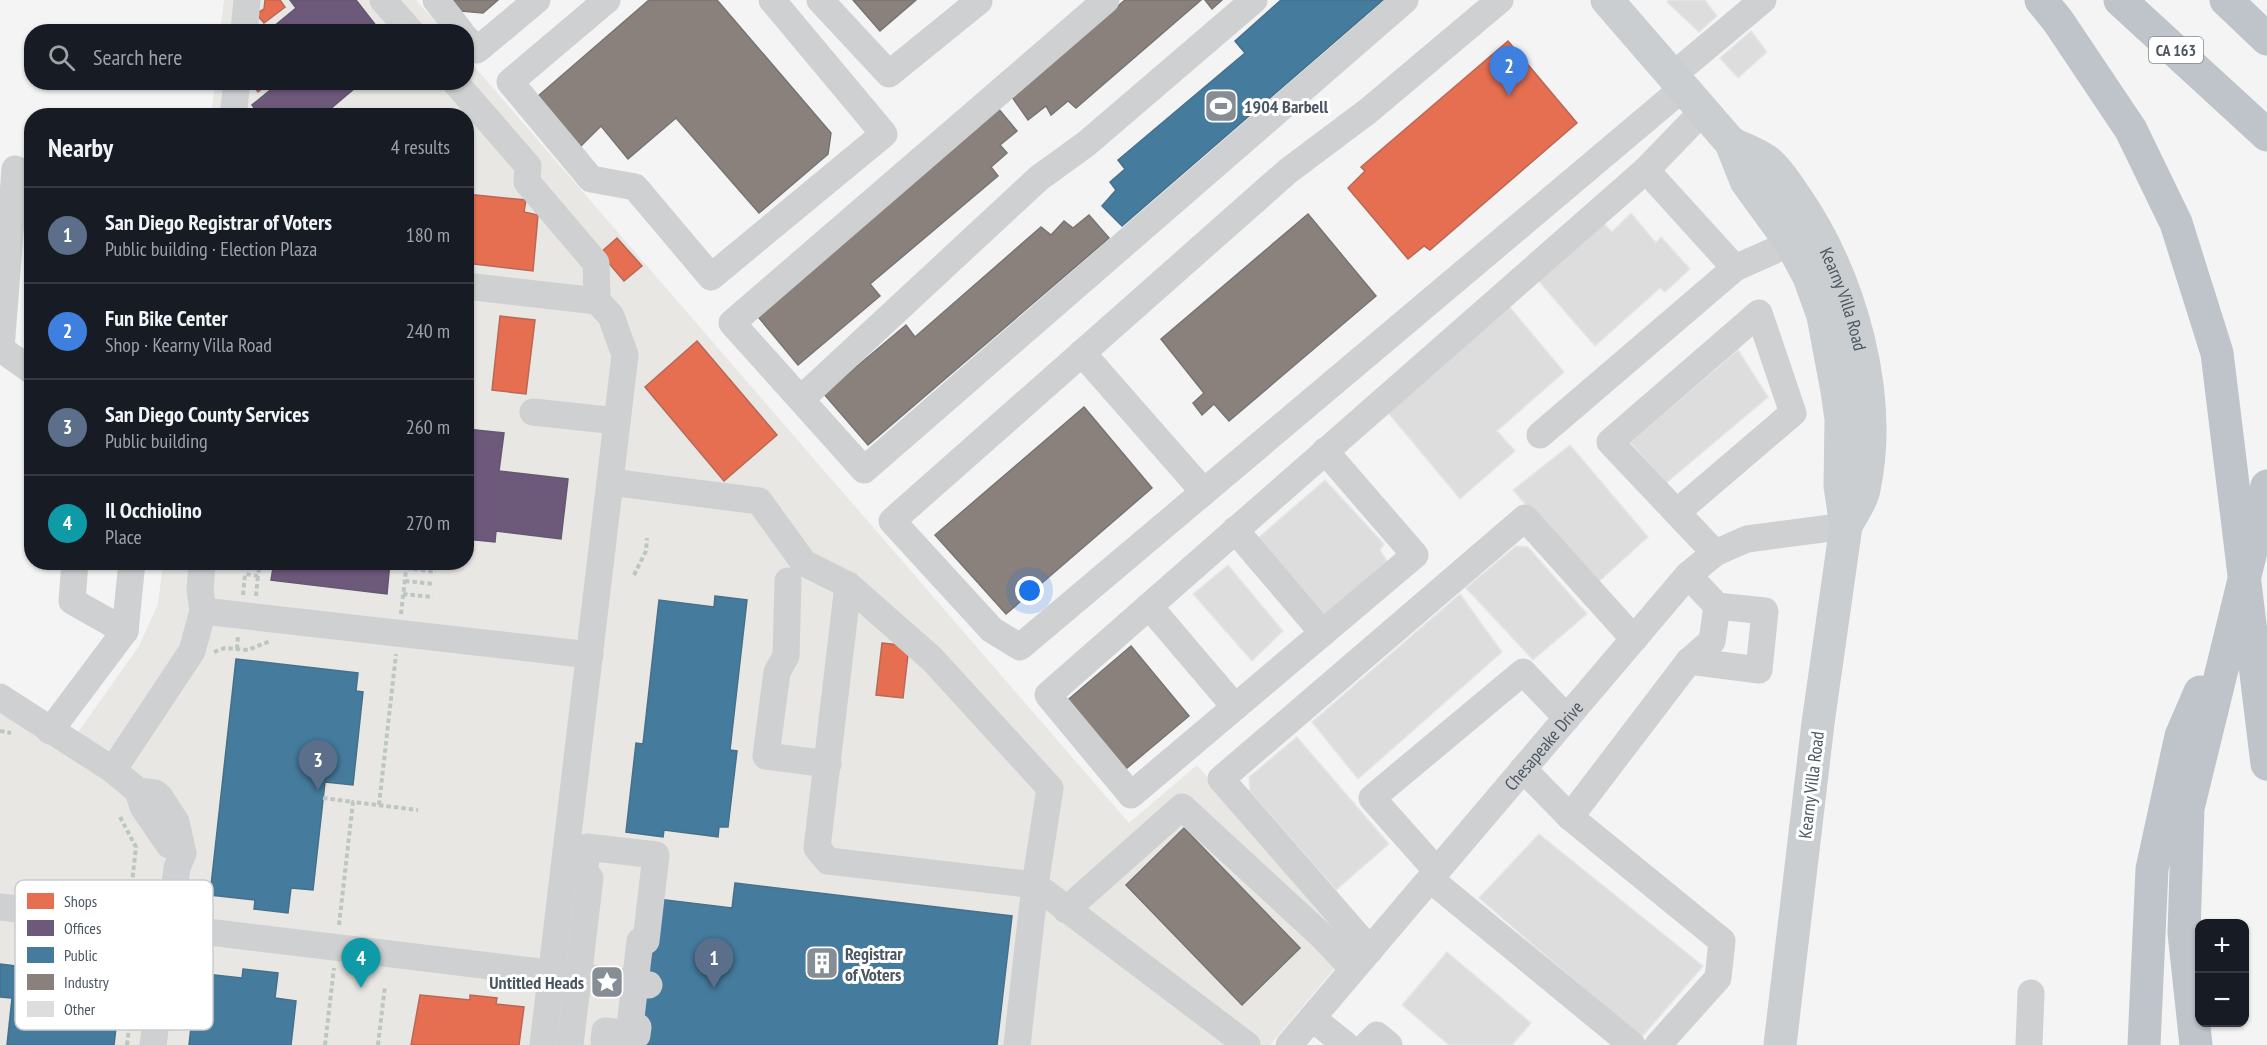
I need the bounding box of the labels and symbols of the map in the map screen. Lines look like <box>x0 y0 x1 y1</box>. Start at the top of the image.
road number: CA 163 <box>2149 37 2203 63</box>
pin: 2 <box>1490 46 1528 96</box>
sports icon: 1904 Barbell <box>1203 88 1239 124</box>
place label: 1904 Barbell <box>1244 95 1329 118</box>
street label: Kearny Villa Road <box>1815 244 1872 353</box>
your location <box>1015 576 1044 605</box>
street label: Chesapeake Drive <box>1499 696 1588 795</box>
street label: Kearny Villa Road <box>1793 730 1829 840</box>
pin: 3 <box>298 740 338 790</box>
legend <box>15 880 213 1030</box>
text: Shops <box>64 891 97 911</box>
text: Offices <box>64 918 101 938</box>
pin: 4 <box>342 938 380 988</box>
pin: 1 <box>694 938 734 988</box>
place label: Registrar of Voters <box>845 942 903 986</box>
text: Public <box>64 945 98 965</box>
building icon: Registrar of Voters <box>804 945 840 981</box>
place icon: Untitled Heads <box>589 964 625 1000</box>
place label: Untitled Heads <box>489 971 584 994</box>
text: Industry <box>64 972 109 992</box>
text: Other <box>64 999 96 1019</box>

